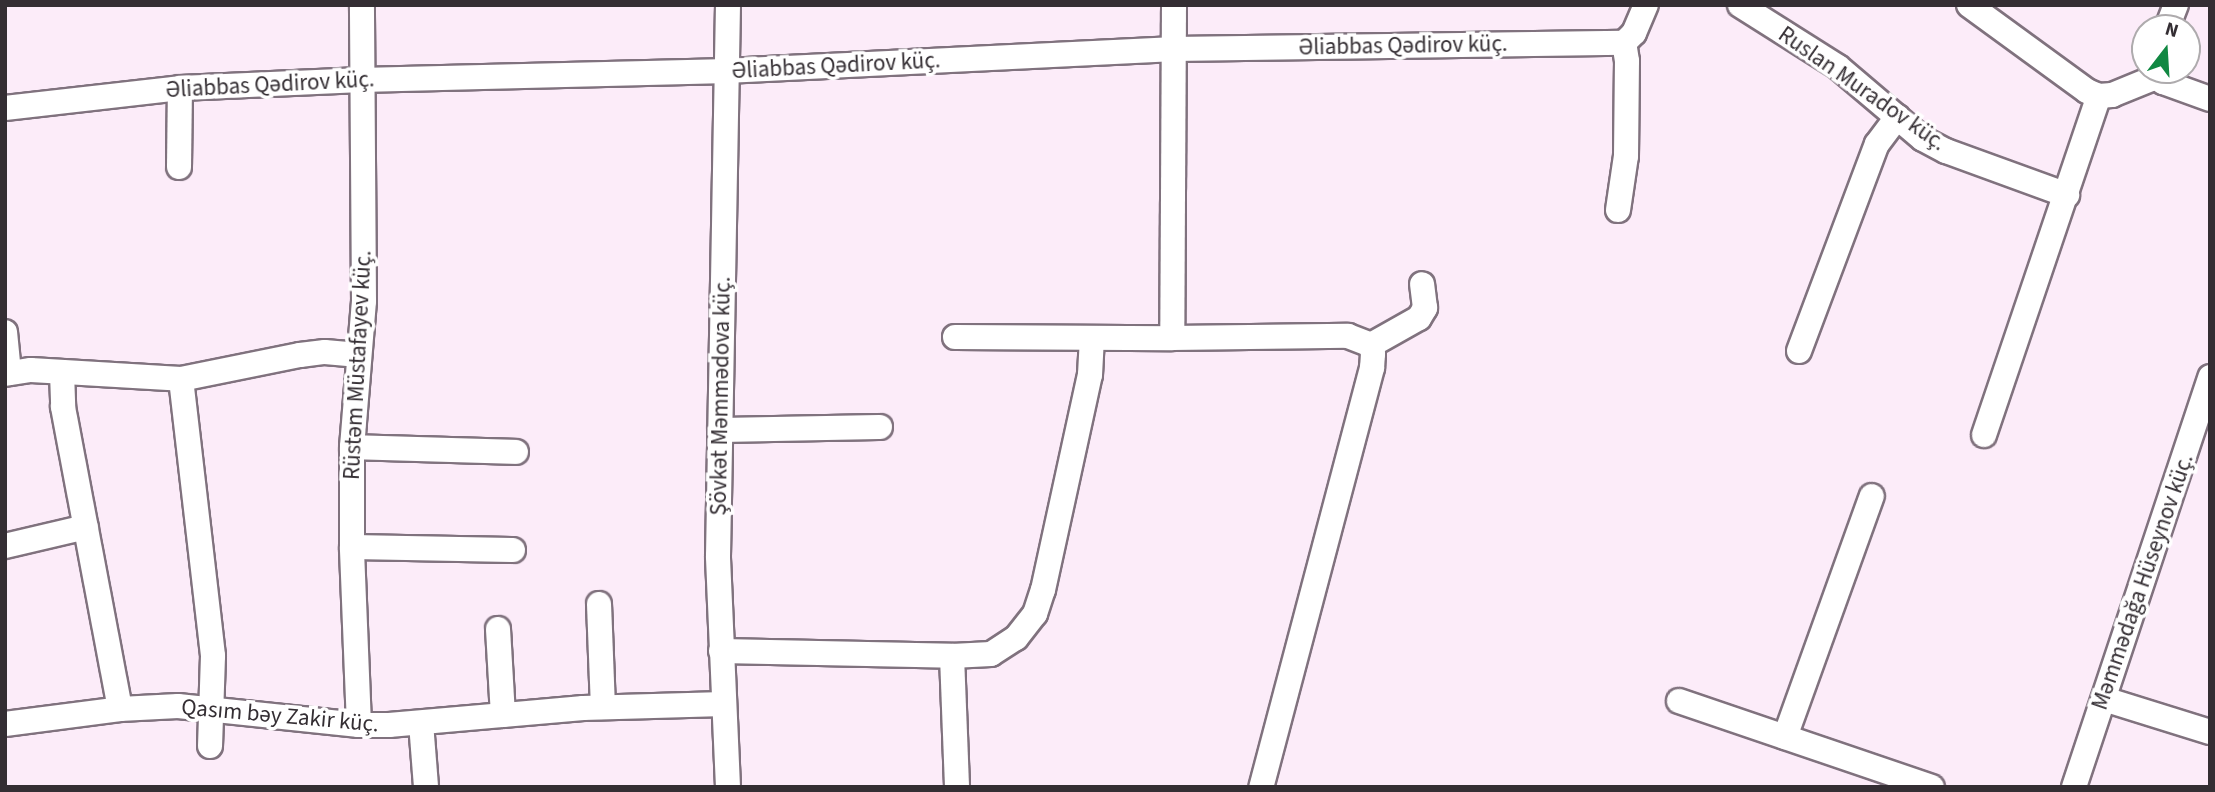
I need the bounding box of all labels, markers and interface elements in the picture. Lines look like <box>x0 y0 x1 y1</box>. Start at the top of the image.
north arrow <box>2131 14 2201 84</box>
text: N <box>2162 16 2182 45</box>
street label: Ruslan Muradov küç. <box>1773 21 1951 157</box>
street label: Əliabbas Qədirov küç. <box>1298 30 1508 62</box>
street label: Əliabbas Qədirov küç. <box>731 47 941 85</box>
street label: Əliabbas Qədirov küç. <box>165 66 375 104</box>
street label: Rüstəm Müstafayev küç. <box>338 249 378 481</box>
street label: Şövkət Məmmədova küç. <box>705 276 737 516</box>
street label: Məmmədağa Hüseynov küç. <box>2086 450 2200 714</box>
street label: Qasım bəy Zakir küç. <box>180 694 380 738</box>

